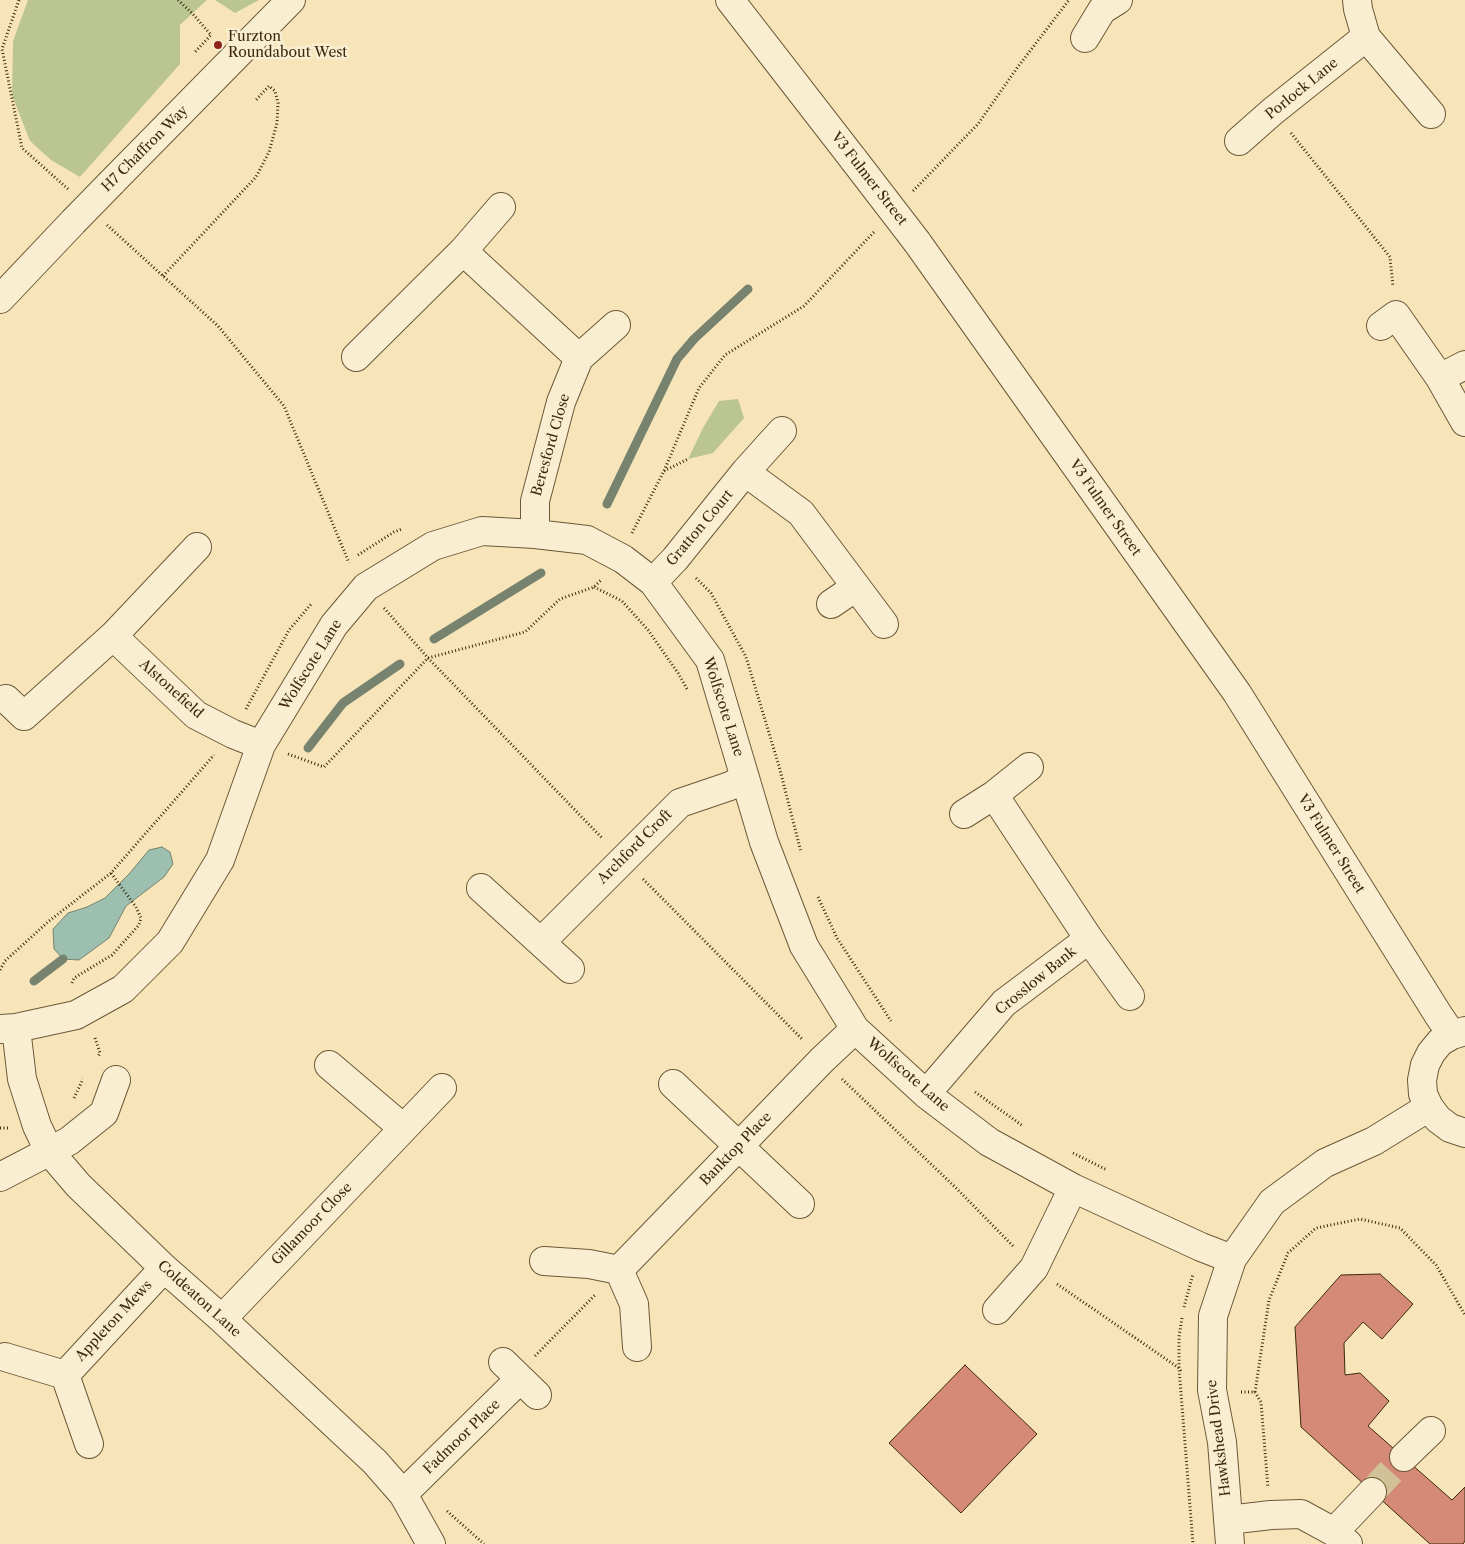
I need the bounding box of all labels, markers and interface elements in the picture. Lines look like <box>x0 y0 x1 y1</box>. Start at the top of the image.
place label: Furzton Roundabout West <box>228 29 347 62</box>
marker: Furzton Roundabout West <box>212 39 224 51</box>
street label: Porlock Lane <box>1262 55 1342 123</box>
street label: H7 Chaffron Way <box>98 102 192 196</box>
street label: V3 Fulmer Street <box>827 129 911 229</box>
street label: Beresford Close <box>528 392 574 498</box>
street label: V3 Fulmer Street <box>1066 457 1144 559</box>
street label: Gratton Court <box>663 486 737 570</box>
street label: Wolfscote Lane <box>276 617 346 713</box>
street label: Wolfscote Lane <box>699 655 747 759</box>
street label: Alstonefield <box>136 656 206 722</box>
street label: V3 Fulmer Street <box>1294 791 1368 897</box>
street label: Archford Croft <box>594 806 676 888</box>
street label: Crosslow Bank <box>992 943 1080 1019</box>
street label: Wolfscote Lane <box>863 1035 953 1115</box>
street label: Banktop Place <box>697 1109 775 1189</box>
street label: Gillamoor Close <box>268 1179 356 1269</box>
street label: Coldeaton Lane <box>154 1257 244 1341</box>
street label: Appleton Mews <box>72 1277 156 1365</box>
street label: Hawkshead Drive <box>1204 1379 1234 1497</box>
street label: Fadmoor Place <box>420 1396 504 1478</box>

